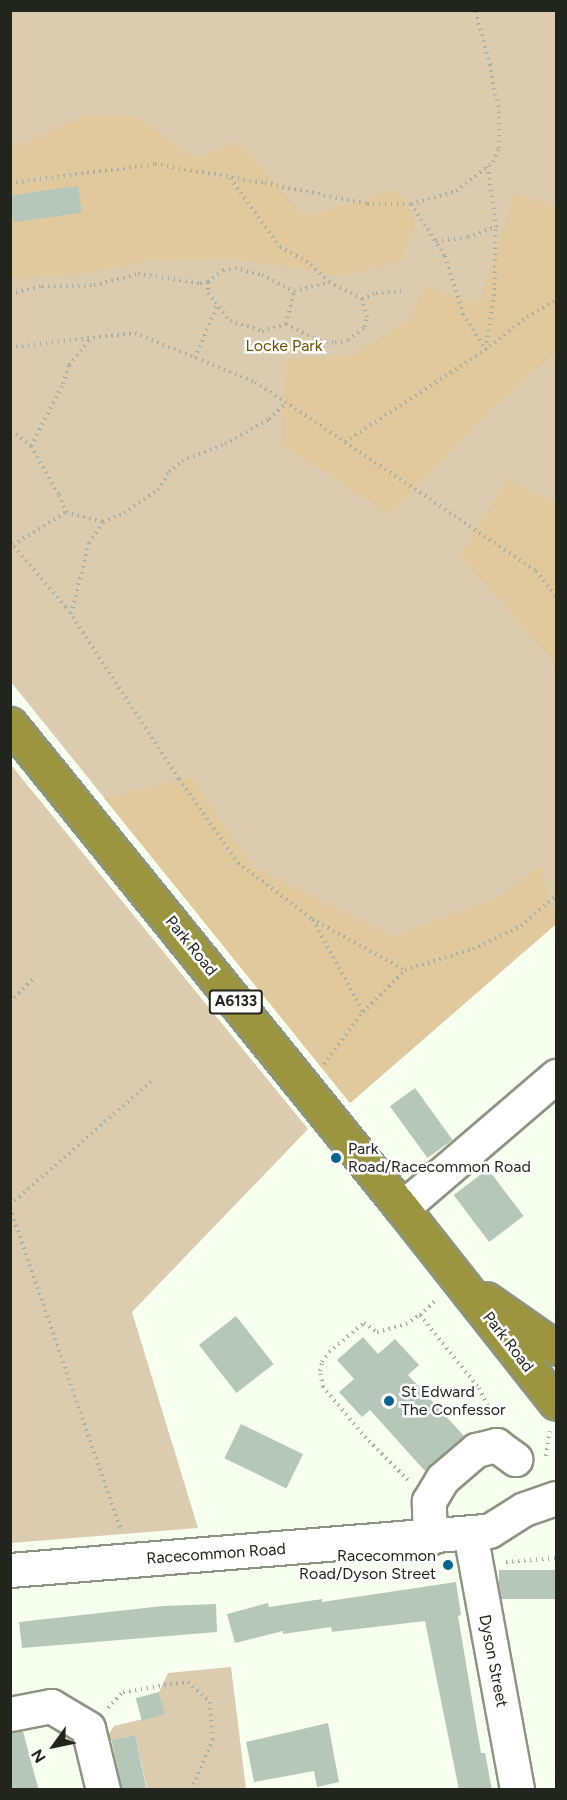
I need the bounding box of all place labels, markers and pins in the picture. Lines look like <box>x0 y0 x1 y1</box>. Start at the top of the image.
place label: Park Road/Racecommon Road <box>348 1139 531 1177</box>
marker: Park Road/Racecommon Road <box>329 1151 343 1165</box>
place label: St Edward The Confessor <box>401 1382 505 1420</box>
marker: St Edward The Confessor <box>382 1394 396 1408</box>
place label: Racecommon Road/Dyson Street <box>299 1546 436 1584</box>
marker: Racecommon Road/Dyson Street <box>441 1558 455 1572</box>

